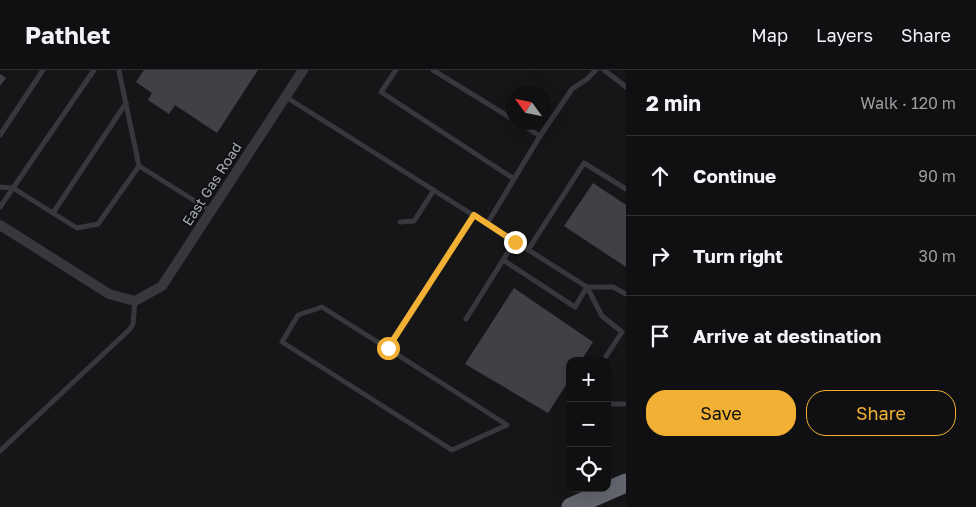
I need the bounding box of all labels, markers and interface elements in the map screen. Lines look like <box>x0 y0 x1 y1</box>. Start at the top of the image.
text: Pathlet <box>25 20 110 49</box>
text: Map <box>751 24 788 46</box>
text: Layers <box>816 24 873 46</box>
text: Share <box>901 24 951 46</box>
north arrow <box>506 85 551 130</box>
text: 2 min <box>646 90 701 116</box>
text: Walk · 120 m <box>860 93 956 113</box>
street label: East Gas Road <box>178 139 245 229</box>
icon: ahead <box>646 162 674 190</box>
text: Continue <box>693 164 776 187</box>
text: 90 m <box>918 166 956 186</box>
route end <box>504 231 527 254</box>
icon: right <box>646 242 674 270</box>
text: Turn right <box>693 244 783 267</box>
text: 30 m <box>919 246 956 266</box>
icon: arrive <box>646 322 674 350</box>
text: Arrive at destination <box>693 324 881 347</box>
route start <box>377 337 400 360</box>
map controls <box>566 357 611 492</box>
button: + <box>566 357 611 402</box>
button: Save <box>646 390 796 436</box>
button: Share <box>806 390 956 436</box>
button: − <box>566 402 611 447</box>
button: locate <box>566 447 611 492</box>

